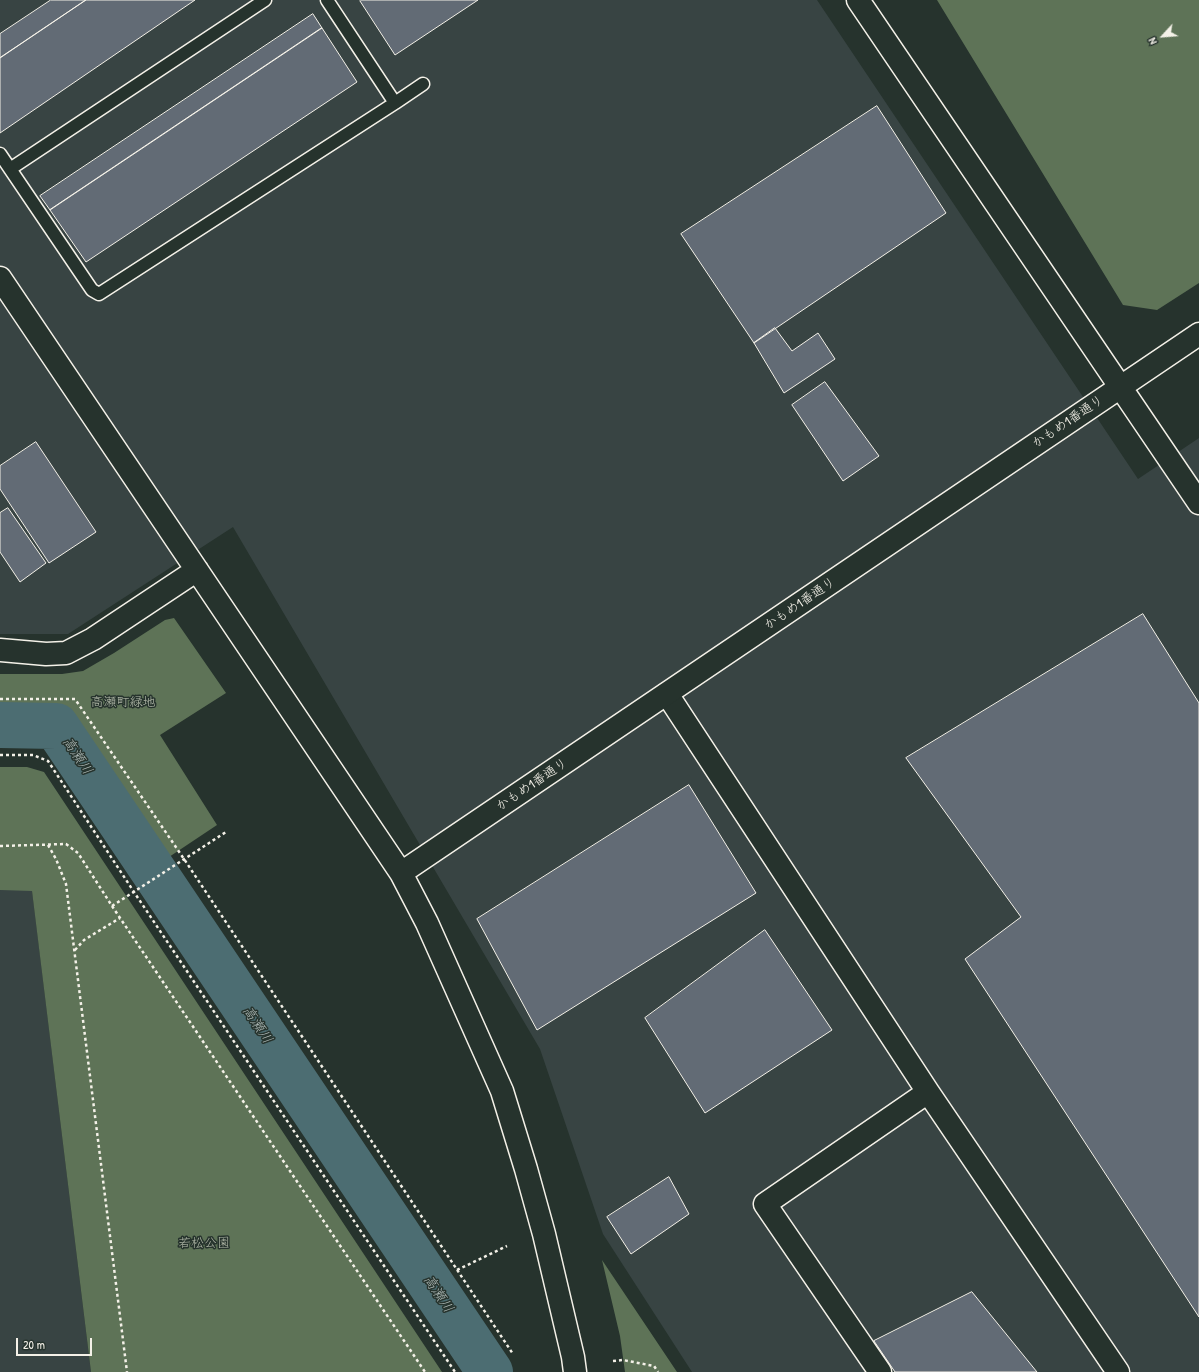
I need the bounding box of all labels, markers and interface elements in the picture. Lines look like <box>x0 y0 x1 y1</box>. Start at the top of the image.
north arrow <box>1143 16 1183 56</box>
text: N <box>1145 36 1160 47</box>
street label: かもめ1番通り <box>1029 392 1107 452</box>
street label: かもめ1番通り <box>761 574 839 634</box>
park label: 高瀬町緑地 <box>91 695 155 711</box>
water label: 高瀬川 <box>58 734 96 778</box>
street label: かもめ1番通り <box>493 755 571 815</box>
water label: 高瀬川 <box>238 1003 276 1047</box>
park label: 若松公園 <box>178 1236 230 1252</box>
water label: 高瀬川 <box>419 1272 457 1316</box>
scale bar <box>18 1330 94 1356</box>
text: 20 m <box>23 1336 45 1353</box>

